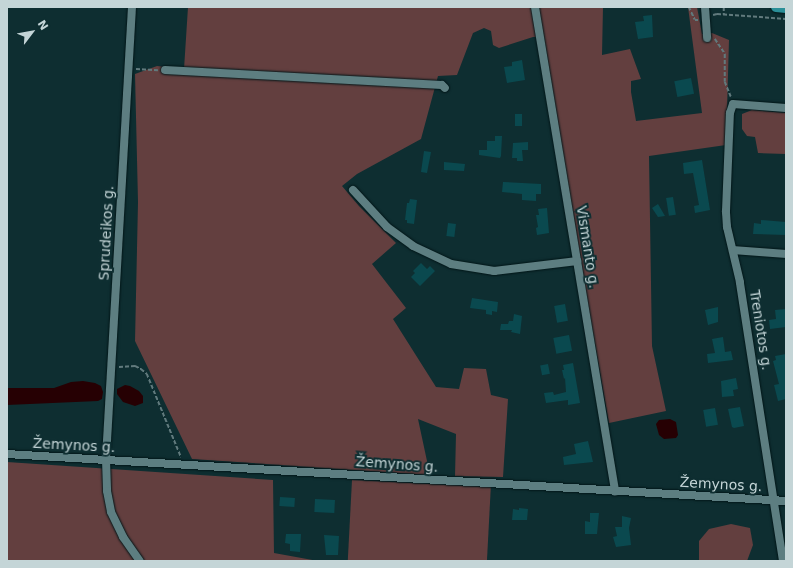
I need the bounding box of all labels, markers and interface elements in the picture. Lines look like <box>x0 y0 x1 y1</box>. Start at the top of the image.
north arrow <box>12 12 52 52</box>
text: N <box>35 18 51 33</box>
street label: Sprudeikos g. <box>95 185 117 281</box>
street label: Vismanto g. <box>573 205 603 289</box>
street label: Treniotos g. <box>746 289 776 371</box>
street label: Žemynos g. <box>32 434 116 456</box>
street label: Žemynos g. <box>355 453 439 475</box>
street label: Žemynos g. <box>679 473 763 495</box>

